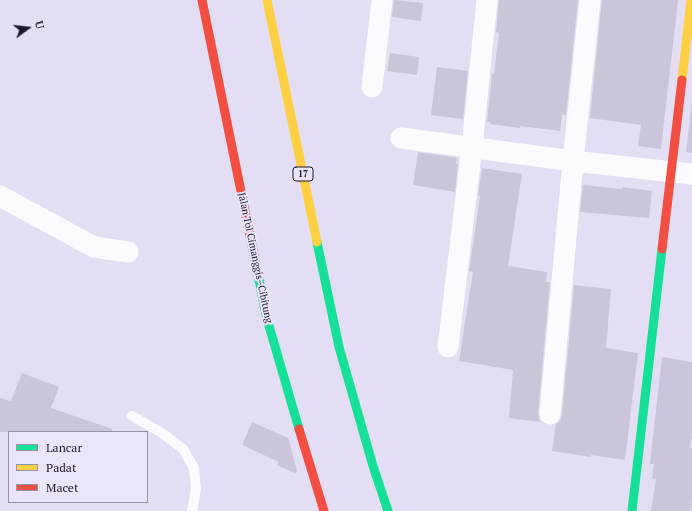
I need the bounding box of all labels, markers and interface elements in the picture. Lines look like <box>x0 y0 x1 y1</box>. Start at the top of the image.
north arrow <box>8 8 48 48</box>
text: U <box>32 19 47 31</box>
road number: 17 <box>293 167 313 181</box>
street label: Jalan Tol Cimanggis–Cibitung <box>235 192 275 324</box>
legend <box>8 431 148 503</box>
text: Lancar <box>46 440 82 455</box>
text: Padat <box>46 460 76 475</box>
text: Macet <box>46 480 78 495</box>

